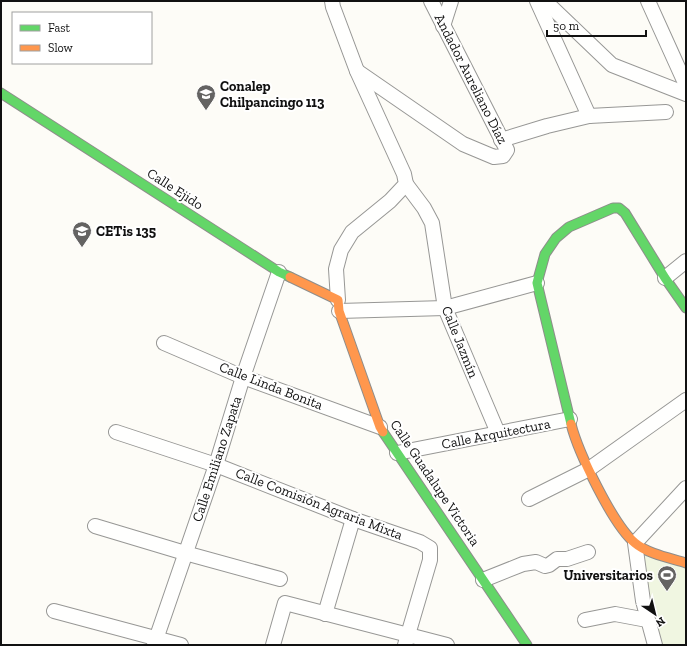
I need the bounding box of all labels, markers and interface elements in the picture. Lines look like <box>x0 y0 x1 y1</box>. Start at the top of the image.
street label: Andador Aureliano Díaz <box>431 11 511 147</box>
legend <box>12 12 152 64</box>
scale bar <box>547 12 646 38</box>
text: 50 m <box>553 19 580 33</box>
text: Fast <box>48 21 71 35</box>
text: Slow <box>48 41 74 55</box>
place label: Conalep Chilpancingo 113 <box>220 78 325 111</box>
school or university icon: Conalep Chilpancingo 113 <box>195 83 217 111</box>
street label: Calle Ejido <box>144 165 206 213</box>
school or university icon: CETis 135 <box>71 220 93 248</box>
place label: CETis 135 <box>96 223 156 240</box>
street label: Calle Jazmín <box>438 304 482 380</box>
street label: Calle Linda Bonita <box>217 358 325 414</box>
street label: Calle Emiliano Zapata <box>189 394 245 524</box>
street label: Calle Arquitectura <box>440 415 552 453</box>
street label: Calle Guadalupe Victoria <box>386 417 484 549</box>
street label: Calle Comisión Agraria Mixta <box>233 464 405 544</box>
sports icon: Universitarios <box>656 564 678 592</box>
place label: Universitarios <box>564 567 654 584</box>
north arrow <box>635 594 675 634</box>
text: N <box>653 614 668 630</box>

